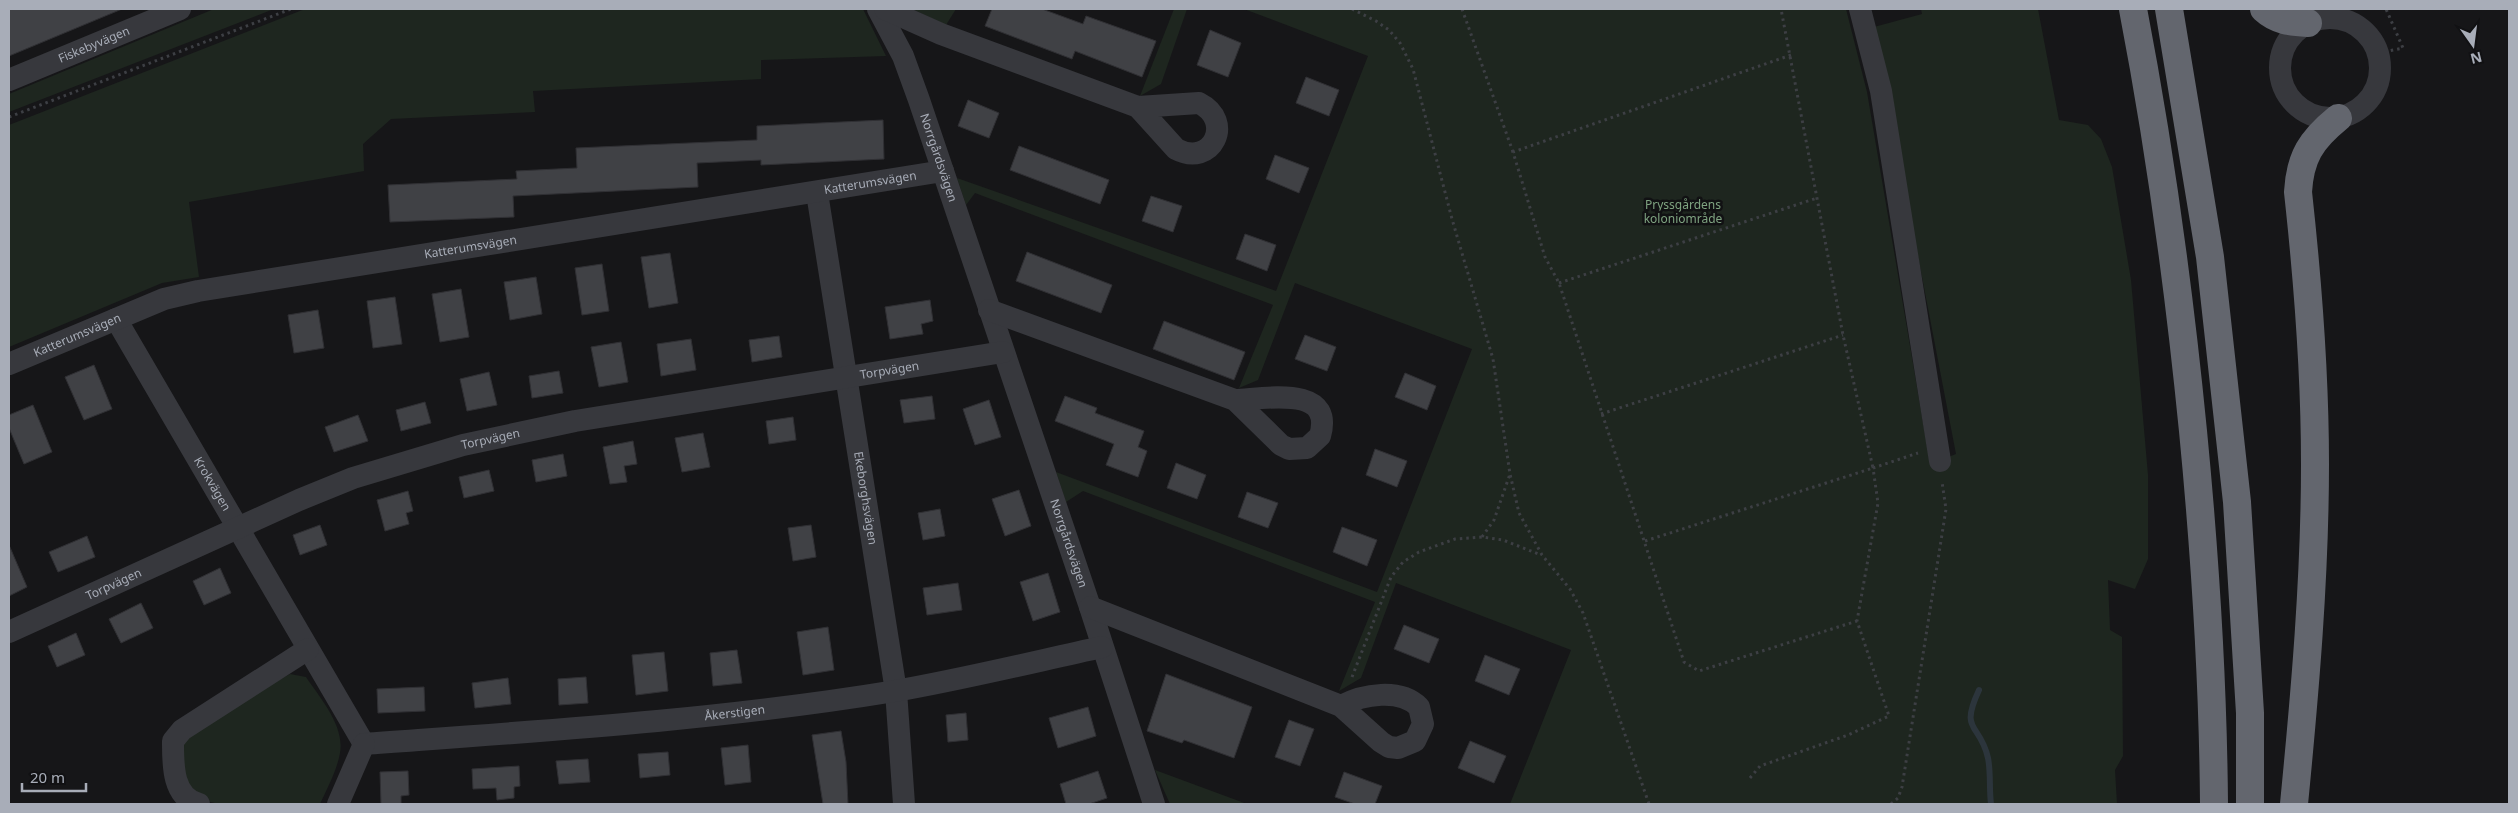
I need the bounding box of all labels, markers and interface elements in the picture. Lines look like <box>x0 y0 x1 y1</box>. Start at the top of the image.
north arrow <box>2448 20 2498 70</box>
street label: Fiskebyvägen <box>55 22 132 67</box>
text: N <box>2468 48 2484 69</box>
street label: Norrgårdsvägen <box>916 111 962 204</box>
street label: Katterumsvägen <box>823 166 918 198</box>
park label: Pryssgårdens koloniområde <box>1644 196 1723 227</box>
street label: Katterumsvägen <box>423 231 518 262</box>
street label: Katterumsvägen <box>31 309 123 361</box>
street label: Torpvägen <box>859 357 920 383</box>
street label: Torpvägen <box>460 424 521 453</box>
street label: Ekeborghsvägen <box>850 450 882 546</box>
street label: Krokvägen <box>190 453 235 514</box>
street label: Norrgårdsvägen <box>1046 497 1092 590</box>
street label: Torpvägen <box>83 564 144 604</box>
street label: Åkerstigen <box>704 700 766 724</box>
scale bar <box>22 760 86 792</box>
text: 20 m <box>30 767 65 787</box>

